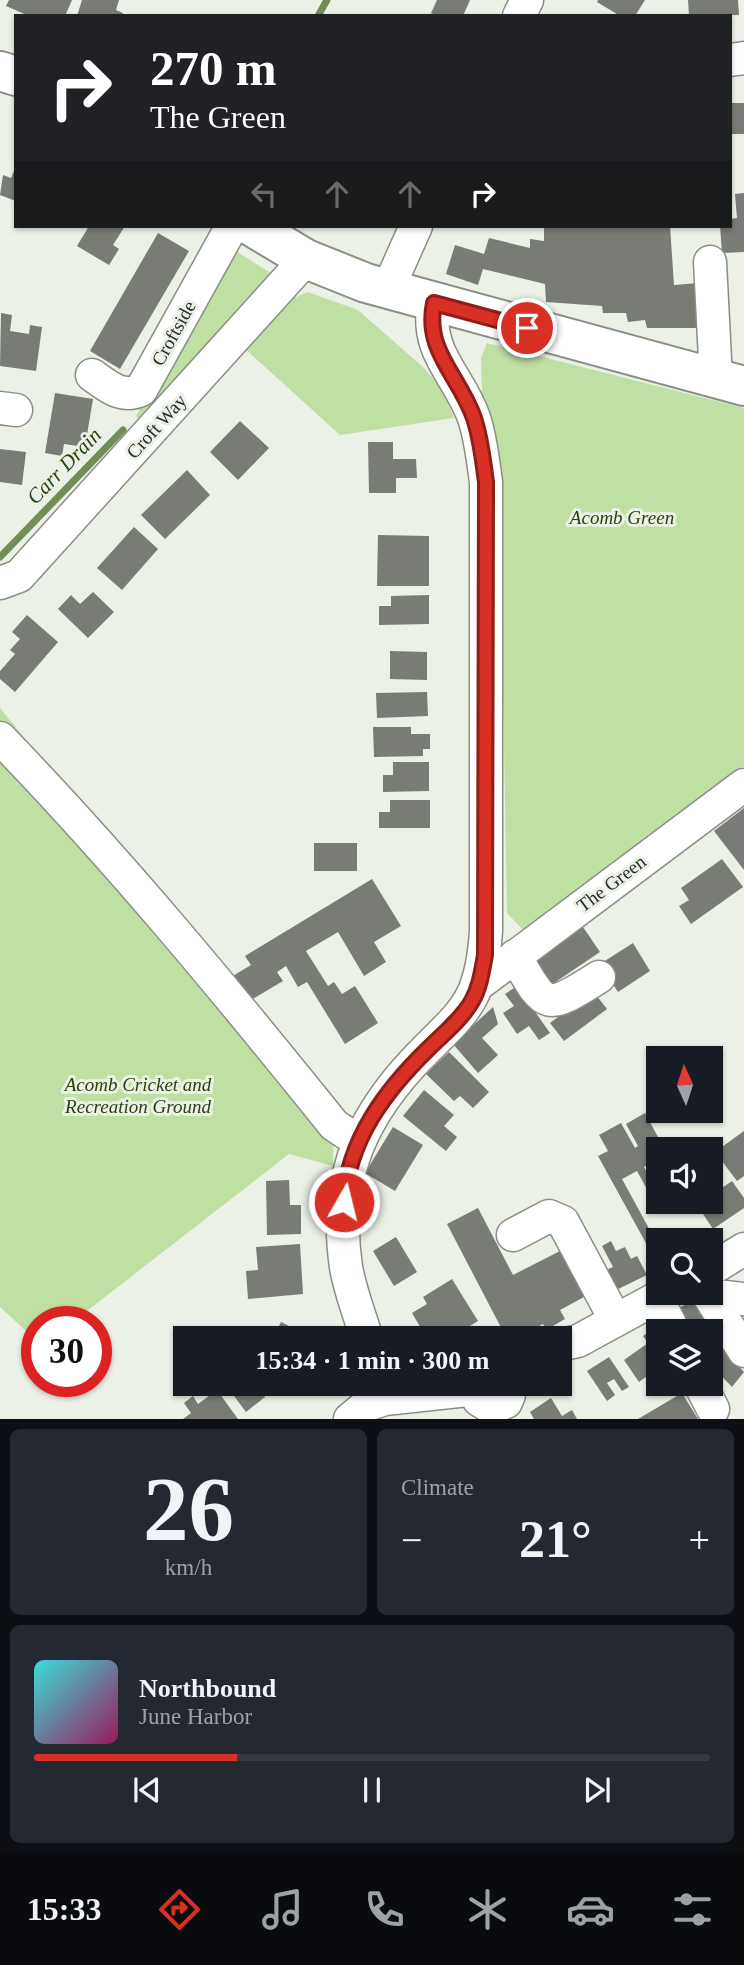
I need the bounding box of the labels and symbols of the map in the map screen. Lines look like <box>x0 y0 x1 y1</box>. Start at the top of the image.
street label: Croftside <box>147 297 200 369</box>
pin <box>497 298 557 358</box>
street label: Croft Way <box>122 390 191 463</box>
water label: Carr Drain <box>22 423 106 509</box>
park label: Acomb Green <box>568 507 674 528</box>
street label: The Green <box>573 850 650 916</box>
north arrow <box>646 1046 723 1124</box>
park label: Acomb Cricket and Recreation Ground <box>63 1074 212 1117</box>
position arrow <box>307 1165 381 1239</box>
speed limit sign: 30 <box>21 1306 112 1397</box>

